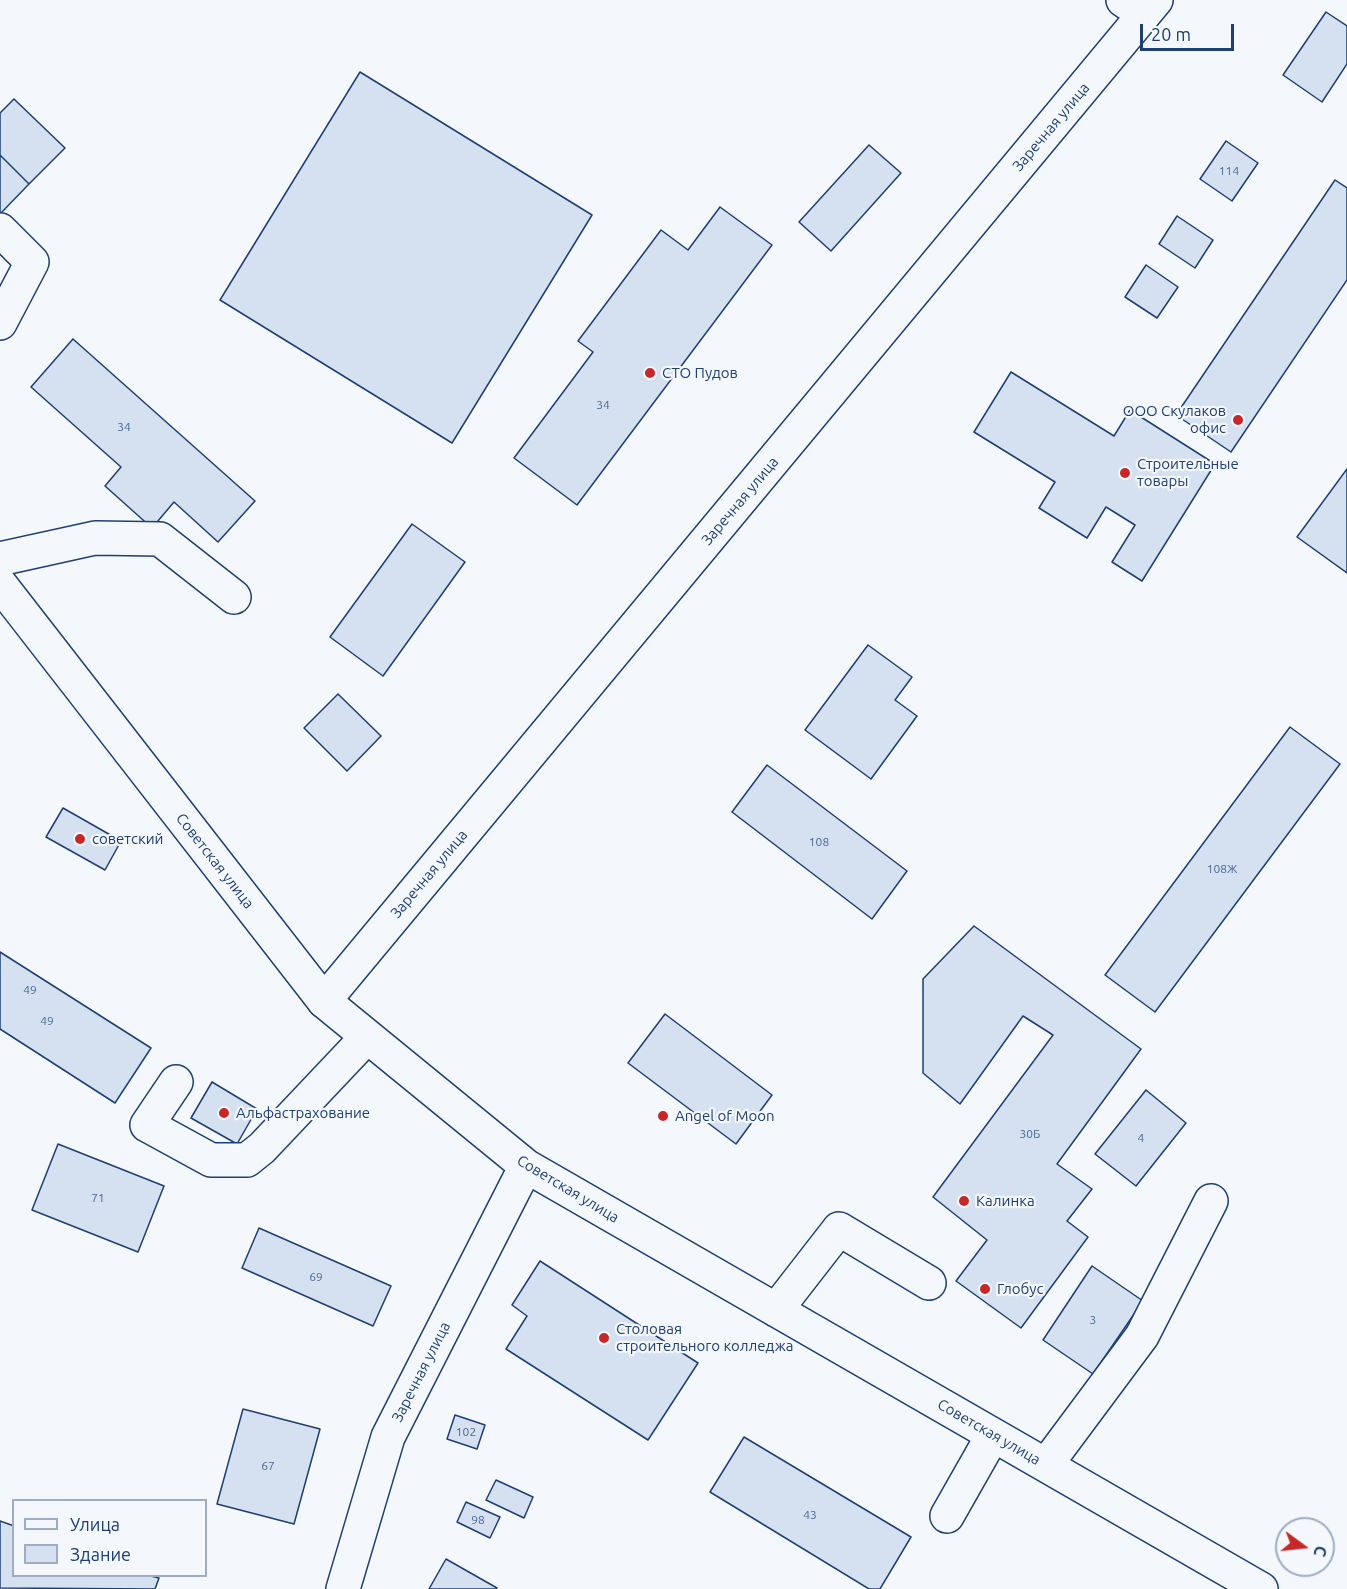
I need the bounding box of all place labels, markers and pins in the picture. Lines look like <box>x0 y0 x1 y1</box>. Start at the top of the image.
place label: СТО Пудов <box>662 364 738 382</box>
marker: СТО Пудов <box>643 366 657 380</box>
place label: ООО Скулаков офис <box>1123 402 1226 437</box>
marker: ООО Скулаков офис <box>1231 413 1245 427</box>
place label: Строительные товары <box>1137 455 1239 490</box>
marker: Строительные товары <box>1118 466 1132 480</box>
place label: советский <box>92 830 163 848</box>
marker: советский <box>73 832 87 846</box>
place label: Альфастрахование <box>236 1104 370 1122</box>
marker: Альфастрахование <box>217 1106 231 1120</box>
place label: Angel of Moon <box>675 1107 775 1125</box>
marker: Angel of Moon <box>656 1109 670 1123</box>
place label: Калинка <box>976 1192 1035 1210</box>
marker: Калинка <box>957 1194 971 1208</box>
place label: Глобус <box>997 1280 1044 1298</box>
marker: Глобус <box>978 1282 992 1296</box>
place label: Столовая строительного колледжа <box>616 1320 793 1355</box>
marker: Столовая строительного колледжа <box>597 1331 611 1345</box>

